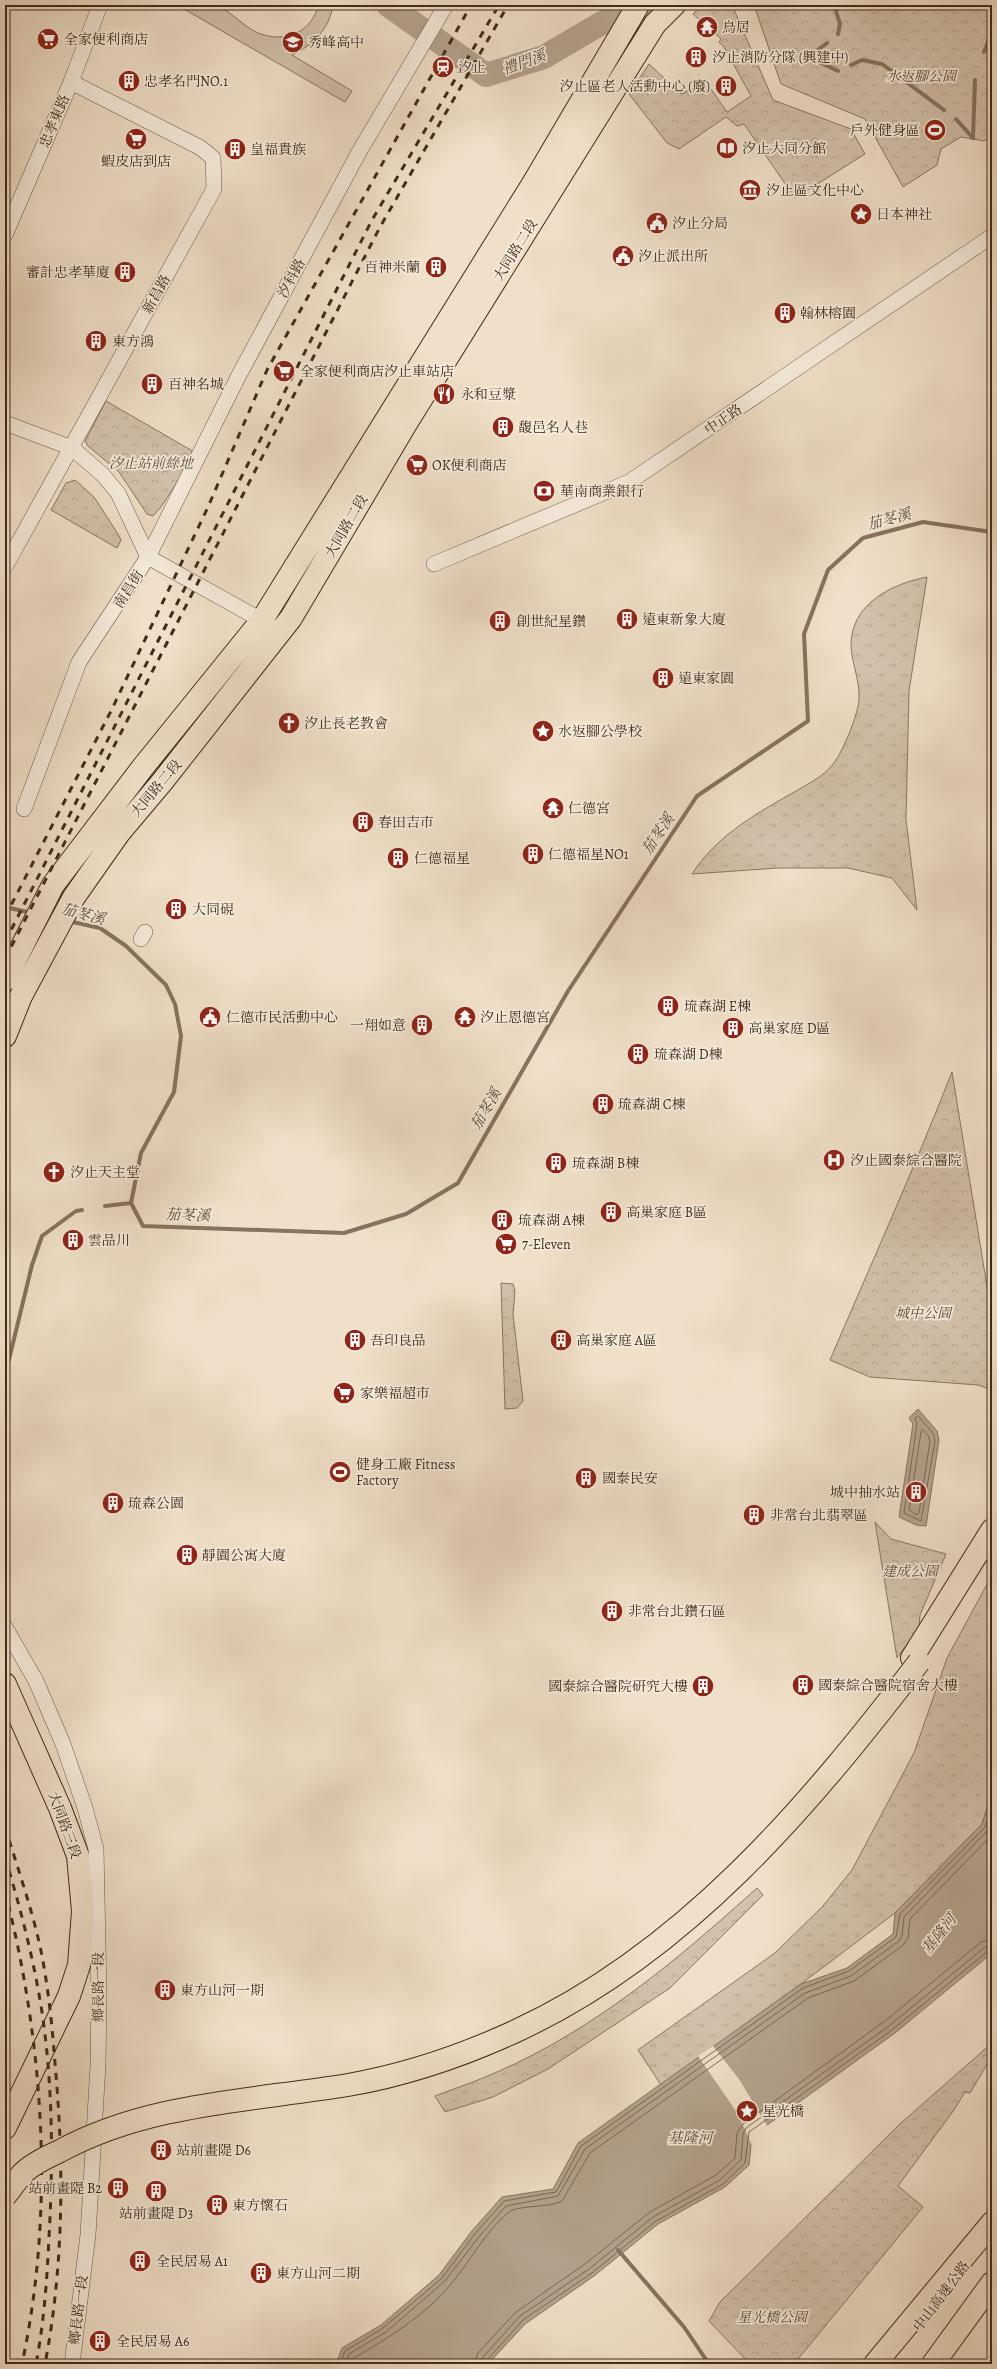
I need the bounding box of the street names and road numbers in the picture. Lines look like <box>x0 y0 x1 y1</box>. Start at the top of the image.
street label: 忠孝東路 <box>35 92 74 151</box>
street label: 大同路二段 <box>489 216 542 285</box>
street label: 汐科路 <box>273 255 310 301</box>
street label: 新昌路 <box>138 271 175 317</box>
street label: 中正路 <box>701 400 746 439</box>
street label: 大同路二段 <box>321 491 372 561</box>
street label: 南昌街 <box>109 566 148 612</box>
street label: 大同路二段 <box>127 755 186 821</box>
street label: 大同路三段 <box>44 1789 85 1861</box>
street label: 鄉長路一段 <box>89 1952 108 2022</box>
street label: 中山高速公路 <box>909 2257 974 2336</box>
street label: 鄉長路一段 <box>65 2274 92 2346</box>

